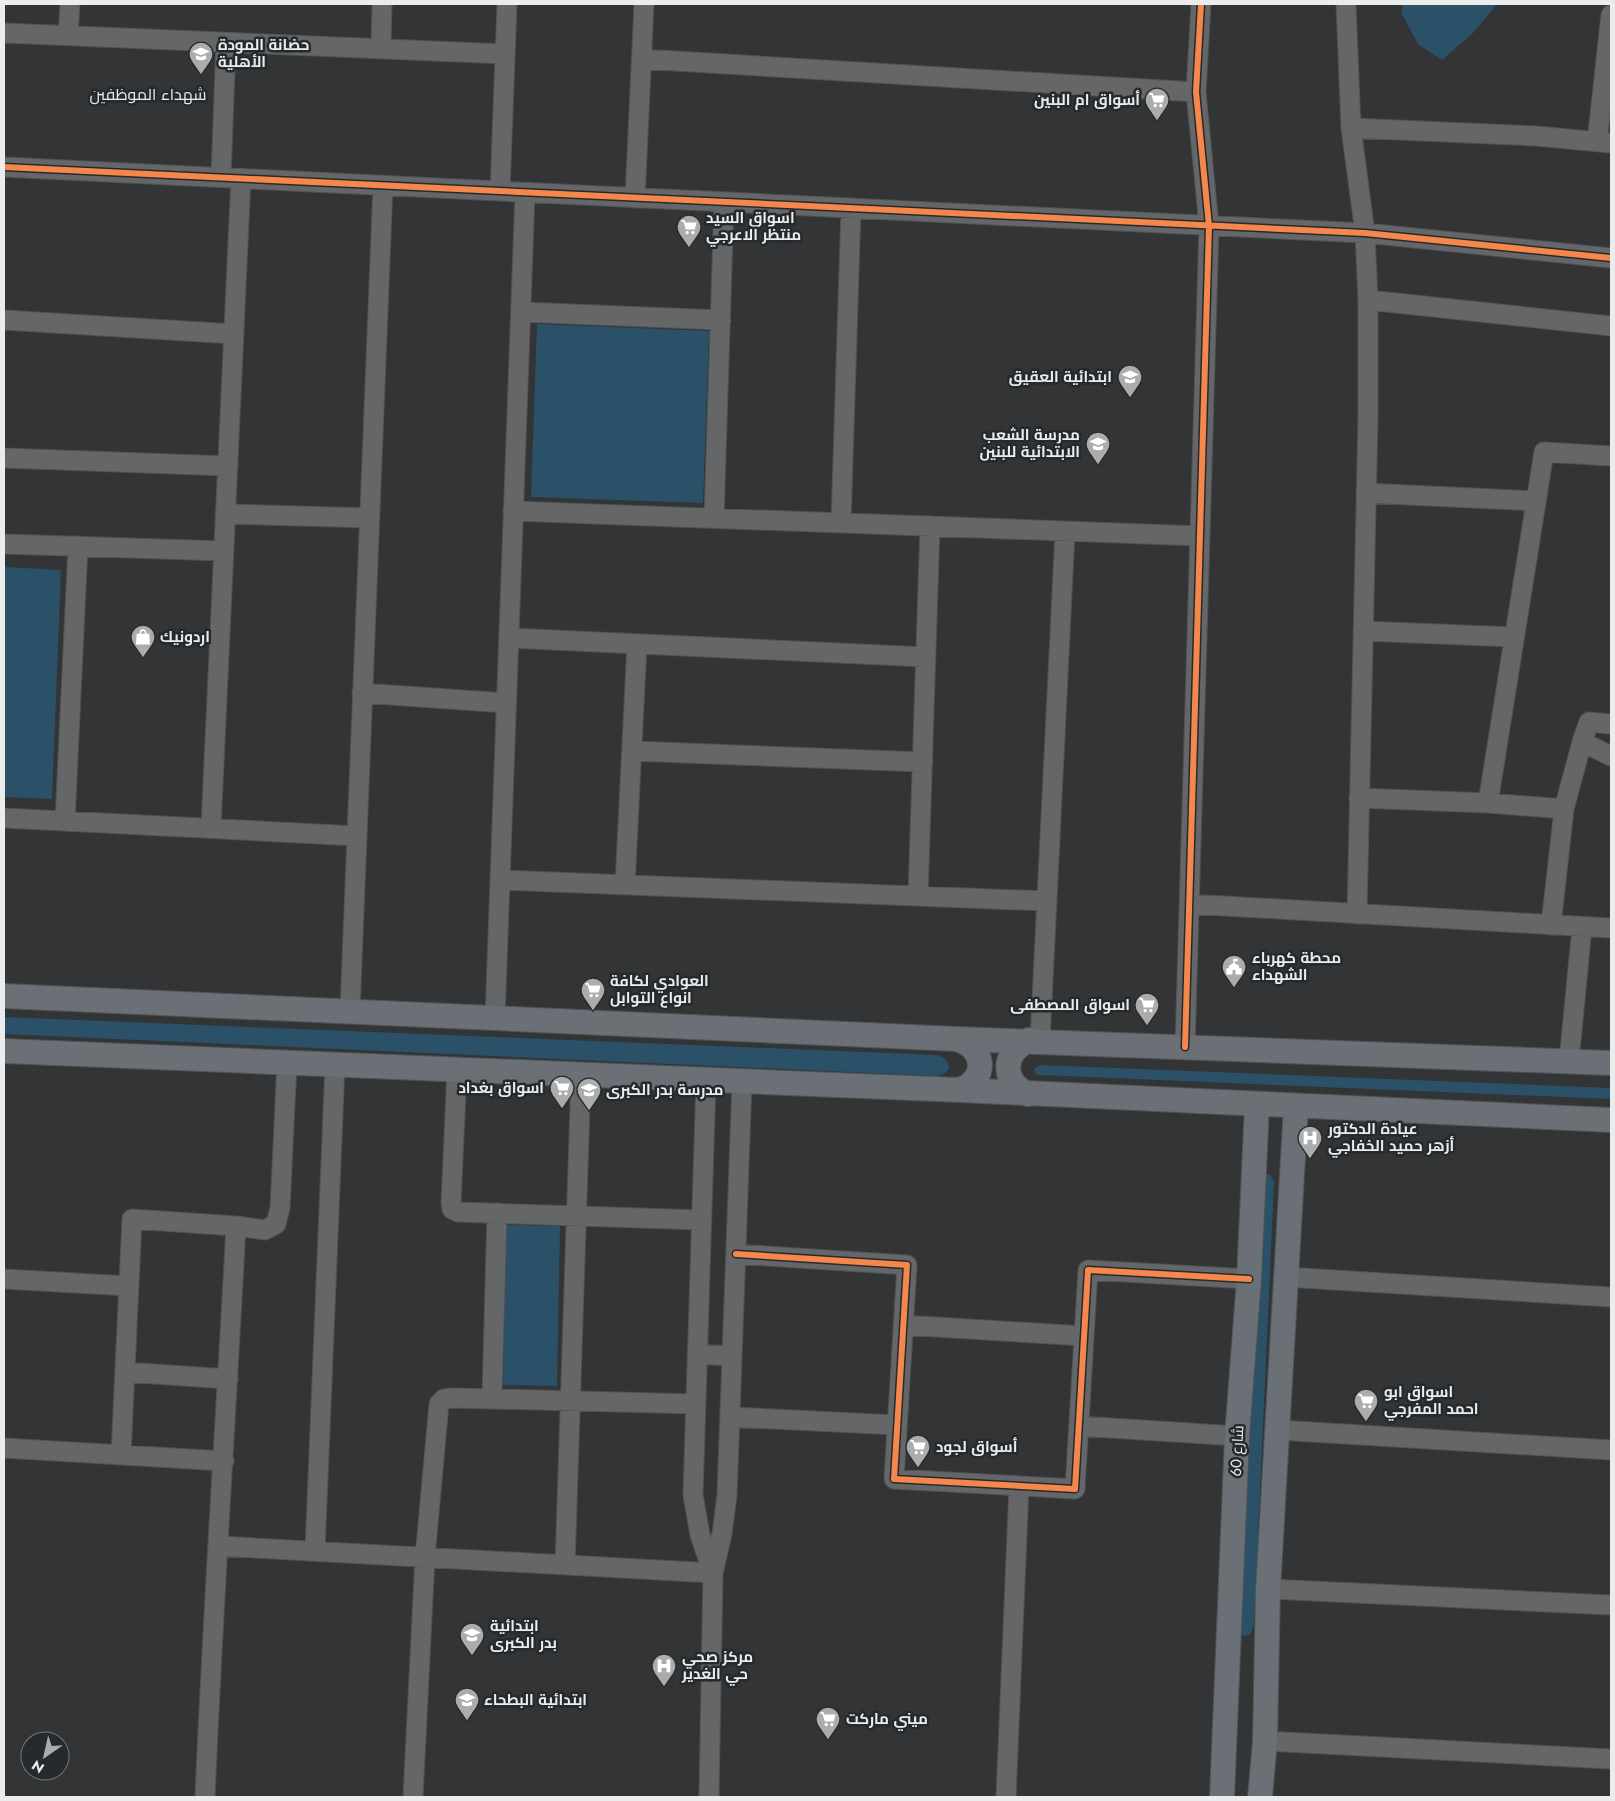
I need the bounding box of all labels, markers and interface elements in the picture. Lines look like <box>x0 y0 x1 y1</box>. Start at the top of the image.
place label: حضانة المودة الأهلية <box>218 34 309 73</box>
school or university icon: حضانة المودة الأهلية <box>188 41 214 75</box>
district label: شهداء الموظفين <box>90 83 206 106</box>
supermarket icon: أسواق ام البنين <box>1144 87 1170 121</box>
place label: أسواق ام البنين <box>1034 89 1140 111</box>
place label: اسواق السيد منتظر الاعرجي <box>706 207 801 247</box>
supermarket icon: اسواق السيد منتظر الاعرجي <box>676 214 702 248</box>
school or university icon: ابتدائية العقيق <box>1117 364 1143 398</box>
place label: ابتدائية العقيق <box>1009 366 1112 388</box>
place label: مدرسة الشعب الابتدائية للبنين <box>979 424 1080 463</box>
school or university icon: مدرسة الشعب الابتدائية للبنين <box>1085 431 1111 465</box>
shop icon: اردونيك <box>130 624 156 658</box>
place label: اردونيك <box>160 626 210 648</box>
place label: محطة كهرباء الشهداء <box>1252 947 1341 986</box>
public building icon: محطة كهرباء الشهداء <box>1221 954 1247 988</box>
place label: العوادي لكافة انواع التوابل <box>610 970 709 1009</box>
supermarket icon: العوادي لكافة انواع التوابل <box>580 977 606 1011</box>
supermarket icon: اسواق المصطفى <box>1134 992 1160 1026</box>
place label: اسواق المصطفى <box>1010 994 1130 1016</box>
supermarket icon: اسواق بغداد <box>549 1075 575 1109</box>
place label: اسواق بغداد <box>458 1077 544 1099</box>
school or university icon: مدرسة بدر الكبرى <box>576 1077 602 1111</box>
place label: مدرسة بدر الكبرى <box>606 1079 723 1101</box>
place label: عيادة الدكتور أزهر حميد الخفاجي <box>1327 1118 1454 1158</box>
hospital icon: عيادة الدكتور أزهر حميد الخفاجي <box>1297 1125 1323 1159</box>
place label: اسواق ابو احمد المفرجي <box>1384 1381 1479 1421</box>
supermarket icon: اسواق ابو احمد المفرجي <box>1353 1388 1379 1422</box>
street label: شارع 60 <box>1225 1425 1249 1477</box>
supermarket icon: أسواق لجود <box>905 1434 931 1468</box>
place label: أسواق لجود <box>936 1436 1018 1458</box>
place label: ابتدائية بدر الكبرى <box>490 1615 557 1654</box>
school or university icon: ابتدائية بدر الكبرى <box>459 1622 485 1656</box>
place label: مركز صحي حي الغدير <box>681 1646 753 1686</box>
hospital icon: مركز صحي حي الغدير <box>651 1653 677 1687</box>
school or university icon: ابتدائية البطحاء <box>454 1687 480 1721</box>
place label: ابتدائية البطحاء <box>484 1689 587 1711</box>
supermarket icon: ميني ماركت <box>815 1706 841 1740</box>
place label: ميني ماركت <box>846 1708 928 1731</box>
north arrow <box>20 1731 70 1781</box>
text: N <box>28 1755 48 1778</box>

